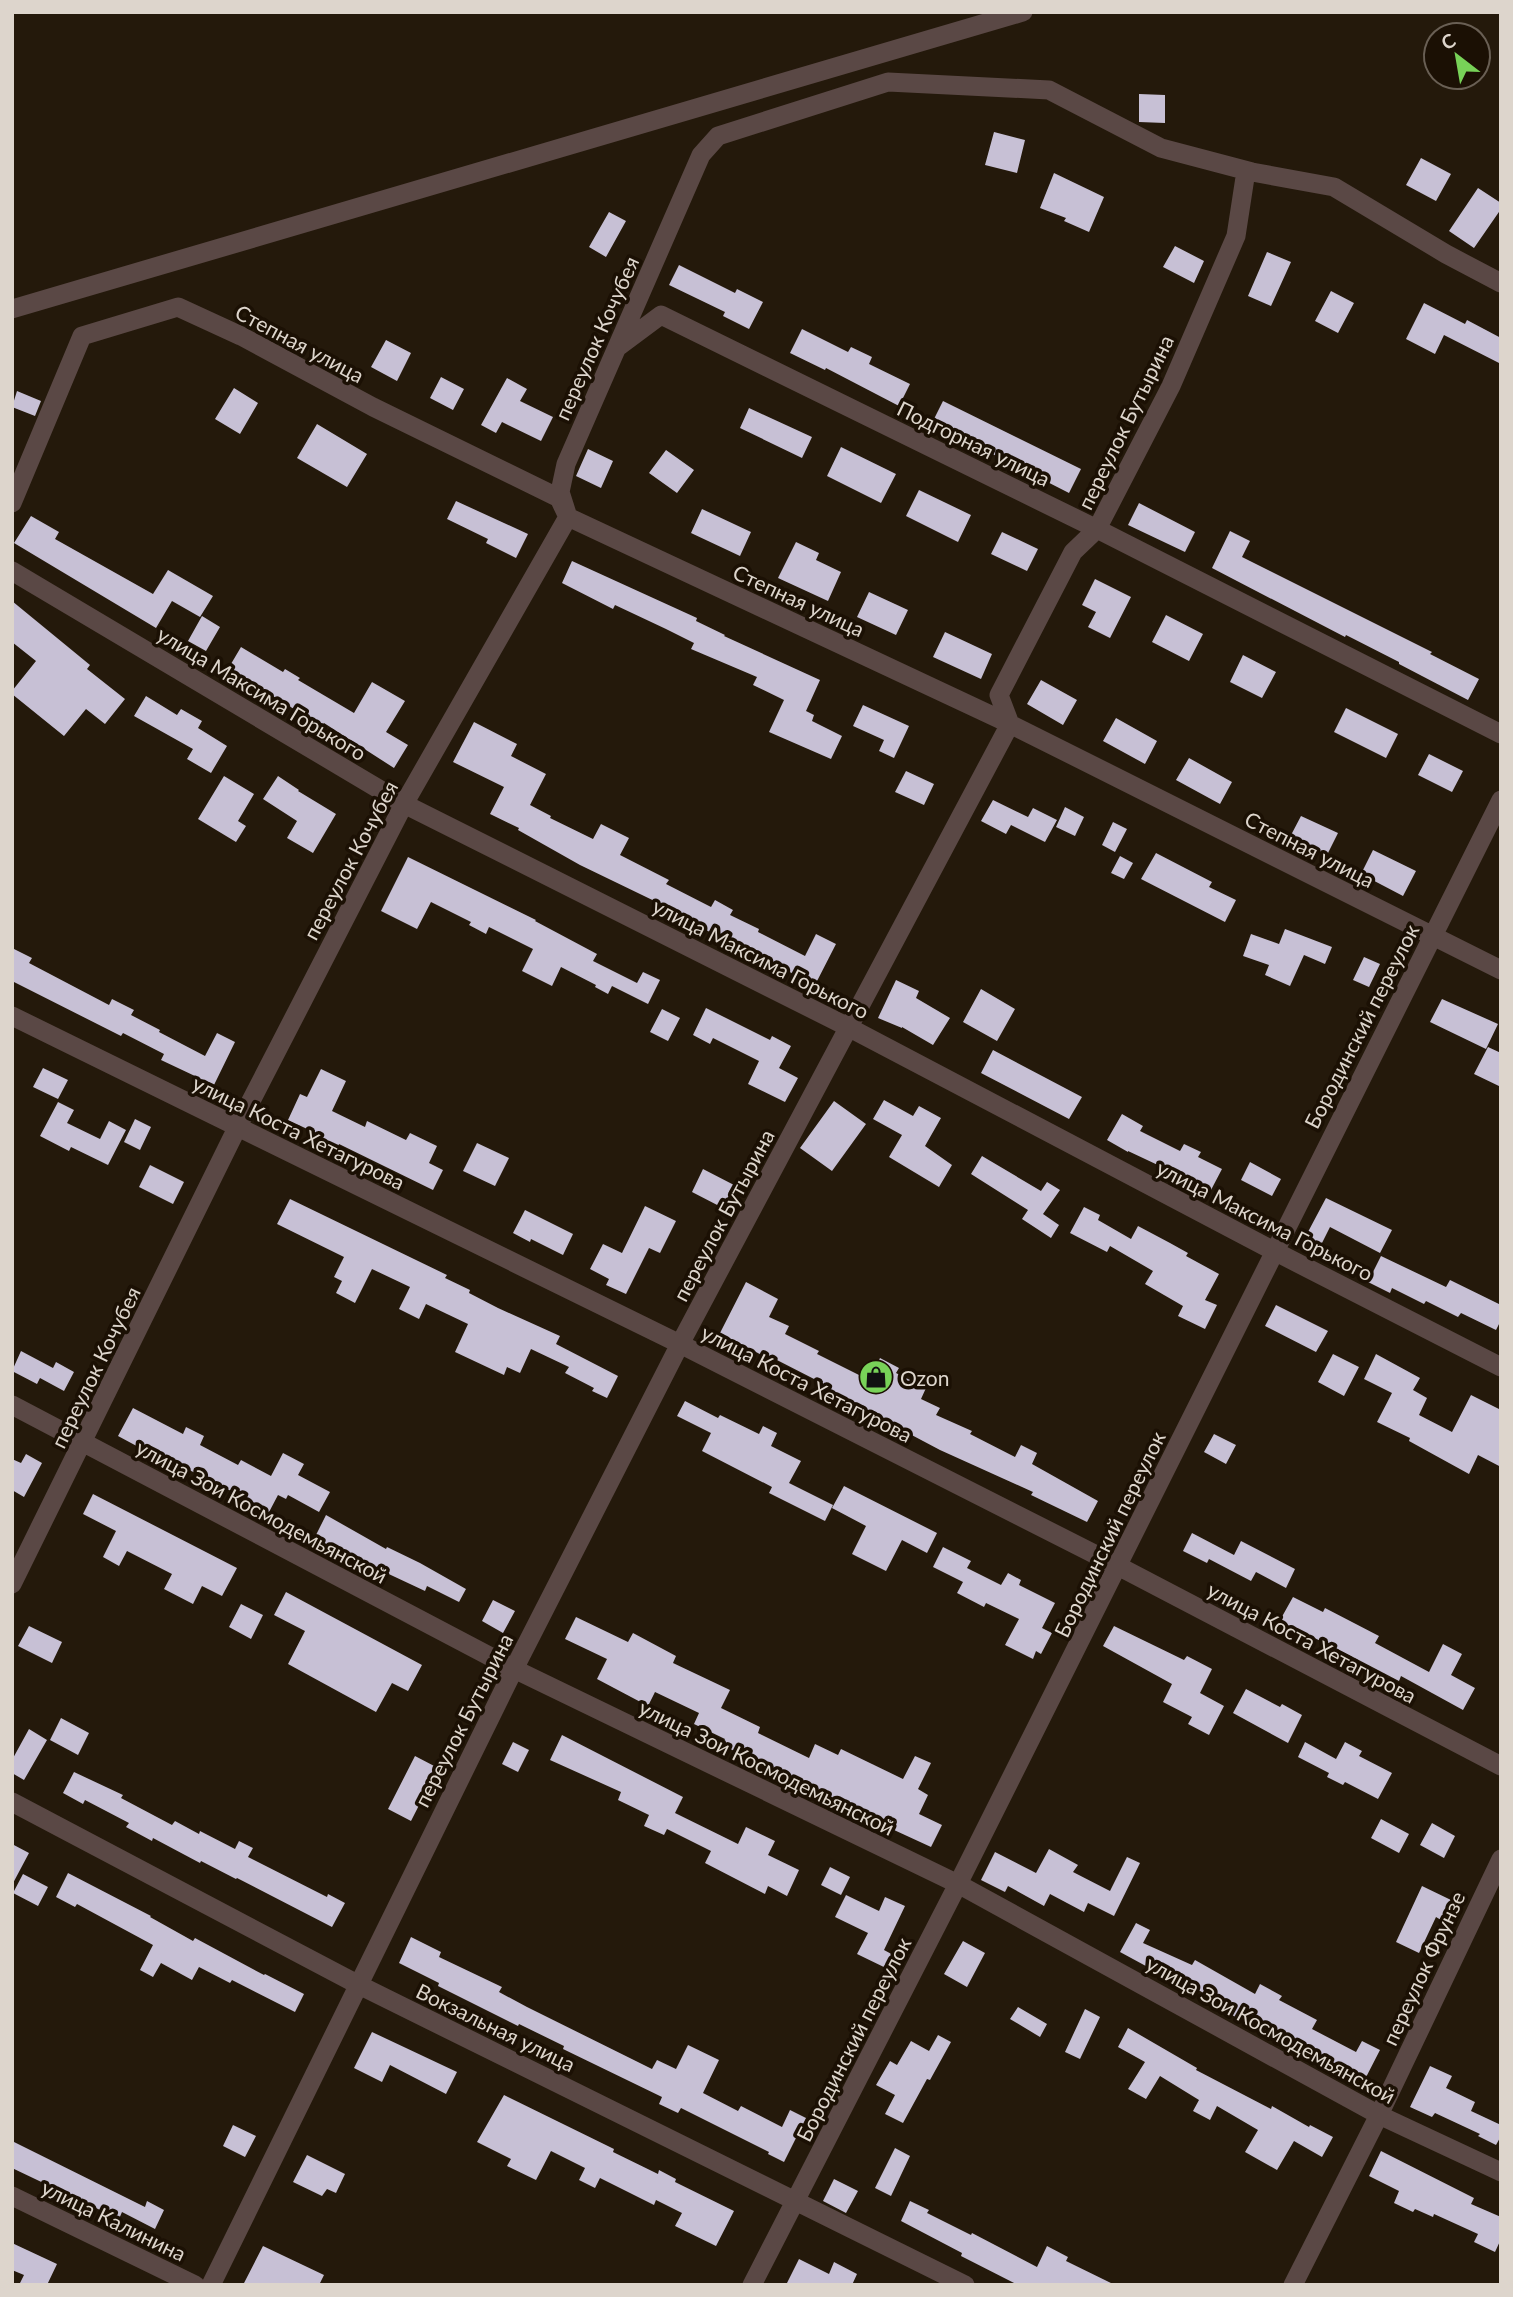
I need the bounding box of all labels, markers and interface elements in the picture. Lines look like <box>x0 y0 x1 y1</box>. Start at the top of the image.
north arrow <box>1422 21 1492 91</box>
text: С <box>1437 28 1460 54</box>
street label: переулок Кочубея <box>549 252 643 424</box>
street label: Степная улица <box>231 299 369 387</box>
street label: переулок Бутырина <box>1072 331 1178 513</box>
street label: Подгорная улица <box>894 395 1054 491</box>
street label: Степная улица <box>729 559 869 641</box>
street label: улица Максима Горького <box>153 621 371 765</box>
street label: переулок Кочубея <box>298 776 402 944</box>
street label: Степная улица <box>1241 806 1379 892</box>
street label: улица Максима Горького <box>649 893 873 1024</box>
street label: Бородинский переулок <box>1299 920 1423 1132</box>
street label: улица Коста Хетагурова <box>189 1070 409 1194</box>
street label: переулок Бутырина <box>667 1125 779 1305</box>
street label: улица Максима Горького <box>1153 1155 1377 1286</box>
street label: переулок Кочубея <box>45 1282 145 1452</box>
street label: улица Коста Хетагурова <box>698 1319 916 1447</box>
shop icon: Ozon <box>857 1358 895 1396</box>
place label: Ozon <box>900 1365 950 1390</box>
street label: Бородинский переулок <box>1048 1427 1170 1641</box>
street label: улица Зои Космодемьянской <box>132 1434 392 1588</box>
street label: улица Коста Хетагурова <box>1203 1576 1421 1708</box>
street label: переулок Бутырина <box>409 1629 517 1811</box>
street label: улица Зои Космодемьянской <box>635 1694 899 1840</box>
street label: переулок Фрунзе <box>1376 1887 1470 2049</box>
street label: Бородинский переулок <box>791 1933 915 2145</box>
street label: улица Зои Космодемьянской <box>1142 1950 1400 2108</box>
street label: Вокзальная улица <box>412 1978 580 2076</box>
street label: улица Калинина <box>38 2174 190 2266</box>

